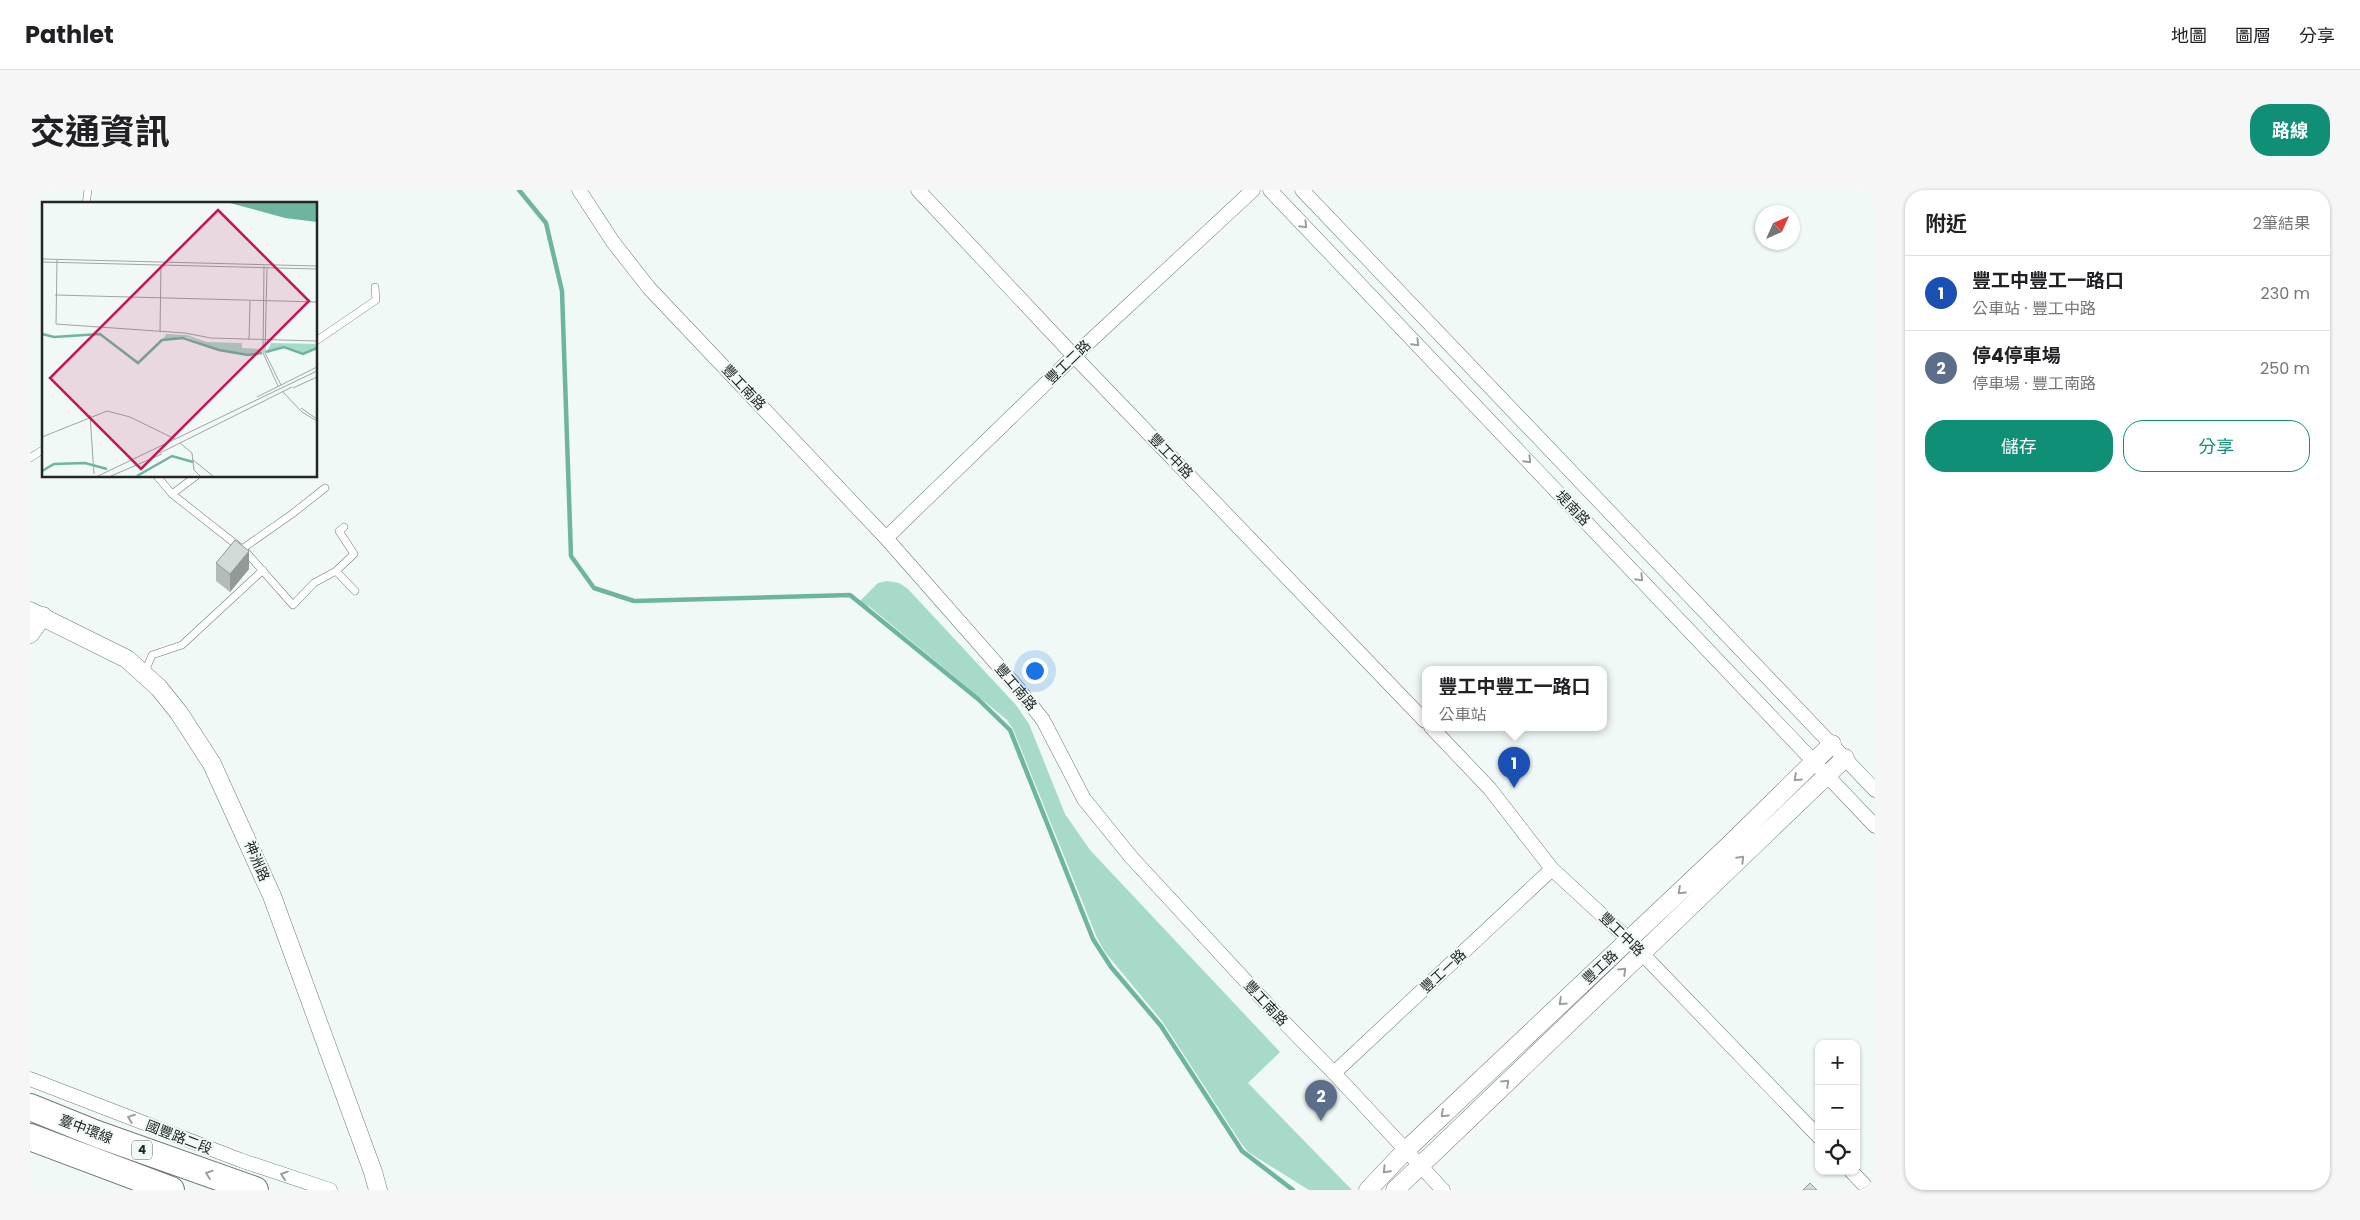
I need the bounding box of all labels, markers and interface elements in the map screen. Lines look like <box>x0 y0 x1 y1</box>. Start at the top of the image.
text: Pathlet <box>25 18 114 51</box>
text: 地圖 <box>2171 23 2207 48</box>
text: 圖層 <box>2235 23 2271 48</box>
text: 分享 <box>2299 23 2335 48</box>
button: 路線 <box>2250 104 2330 156</box>
text: 交通資訊 <box>30 107 170 156</box>
inset map <box>42 202 318 478</box>
north arrow <box>1755 205 1800 250</box>
text: 附近 <box>1925 209 1967 238</box>
text: 2筆結果 <box>2253 212 2310 235</box>
one-way arrow <box>1298 220 1307 229</box>
text: 豐工中豐工一路口 <box>1972 267 2124 294</box>
text: 1 <box>1938 282 1944 305</box>
text: 230 m <box>2261 282 2310 305</box>
text: 公車站 · 豐工中路 <box>1972 297 2096 320</box>
street label: 豐工二路 <box>1041 335 1095 389</box>
one-way arrow <box>1410 337 1419 346</box>
text: 停4停車場 <box>1972 342 2061 369</box>
text: 2 <box>1936 357 1946 380</box>
text: 250 m <box>2260 357 2310 380</box>
street label: 豐工南路 <box>718 360 770 414</box>
text: 停車場 · 豐工南路 <box>1972 372 2096 395</box>
button: 儲存 <box>1925 420 2113 472</box>
button: 分享 <box>2123 420 2310 472</box>
street label: 豐工中路 <box>1144 429 1198 483</box>
one-way arrow <box>1522 455 1531 464</box>
street label: 堤南路 <box>1551 486 1595 530</box>
one-way arrow <box>1635 572 1644 581</box>
your location <box>1022 658 1048 684</box>
street label: 豐工南路 <box>990 659 1042 715</box>
popup <box>1422 666 1607 731</box>
text: 豐工中豐工一路口 <box>1438 673 1591 700</box>
text: 公車站 <box>1438 703 1487 726</box>
pin: 1 <box>1498 747 1530 788</box>
one-way arrow <box>1794 772 1803 781</box>
street label: 神洲路 <box>240 838 274 884</box>
one-way arrow <box>1735 856 1744 865</box>
one-way arrow <box>1677 885 1686 894</box>
street label: 豐工中路 <box>1595 907 1649 961</box>
street label: 豐工一路 <box>1416 945 1470 997</box>
street label: 豐工路 <box>1578 945 1622 989</box>
one-way arrow <box>1618 968 1627 977</box>
street label: 豐工南路 <box>1240 976 1292 1030</box>
one-way arrow <box>1559 996 1568 1005</box>
map controls <box>1815 1040 1860 1175</box>
button: + <box>1815 1040 1860 1085</box>
pin: 2 <box>1305 1080 1337 1121</box>
one-way arrow <box>1500 1080 1509 1089</box>
button: − <box>1815 1085 1860 1130</box>
one-way arrow <box>1441 1108 1450 1117</box>
street label: 臺中環線 <box>56 1110 116 1148</box>
one-way arrow <box>127 1114 136 1124</box>
street label: 國豐路二段 <box>143 1115 215 1159</box>
button: locate <box>1815 1130 1860 1175</box>
road number: 4 <box>132 1140 152 1160</box>
one-way arrow <box>1383 1165 1392 1174</box>
one-way arrow <box>206 1170 214 1180</box>
one-way arrow <box>280 1170 288 1180</box>

